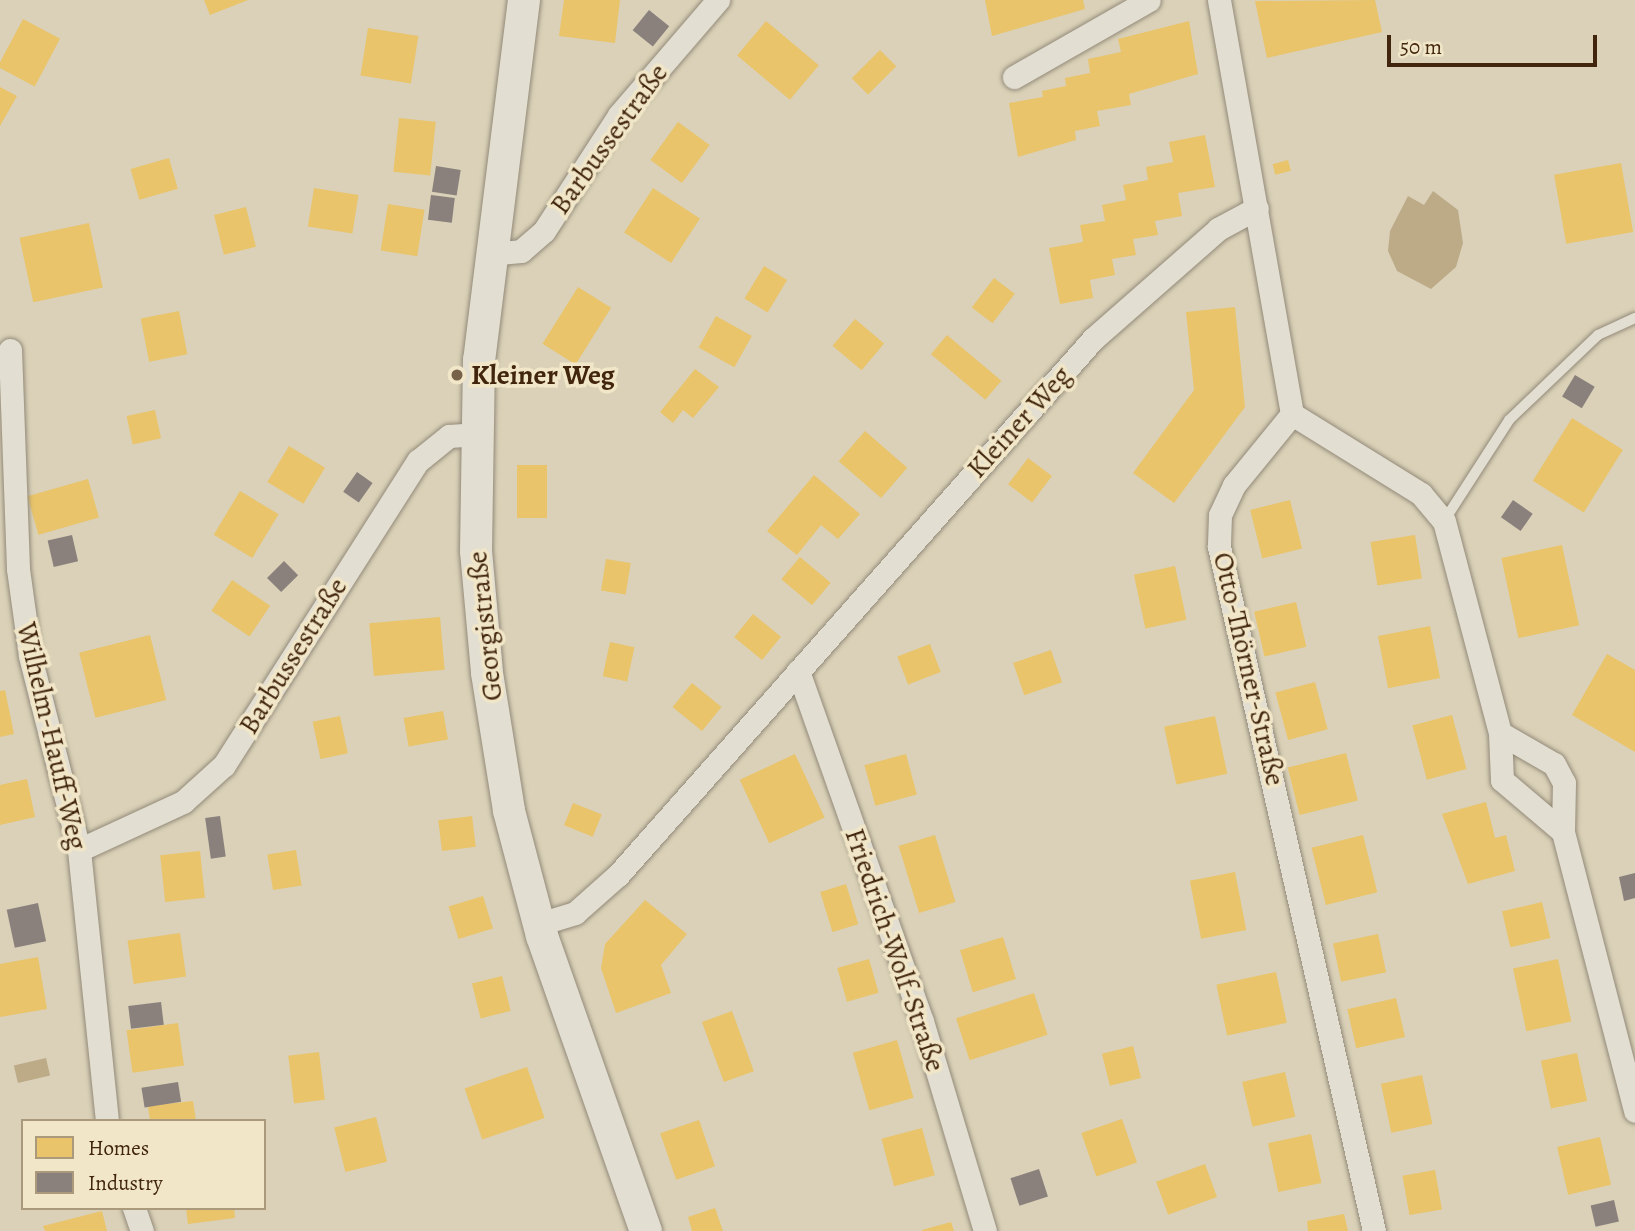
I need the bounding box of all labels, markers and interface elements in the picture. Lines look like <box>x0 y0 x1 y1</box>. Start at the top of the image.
scale bar <box>1390 21 1600 65</box>
text: 50 m <box>1400 33 1442 61</box>
street label: Barbussestraße <box>543 57 675 221</box>
place label: Kleiner Weg <box>471 358 615 392</box>
street label: Kleiner Weg <box>960 359 1078 485</box>
marker: Kleiner Weg <box>449 367 465 383</box>
street label: Georgistraße <box>460 549 510 703</box>
street label: Otto-Thörner-Straße <box>1206 549 1292 789</box>
street label: Barbussestraße <box>232 572 354 740</box>
street label: Wilhelm-Hauff-Weg <box>10 619 94 853</box>
street label: Friedrich-Wolf-Straße <box>838 824 952 1076</box>
legend <box>21 1119 266 1210</box>
text: Homes <box>88 1134 149 1162</box>
text: Industry <box>88 1169 163 1197</box>

